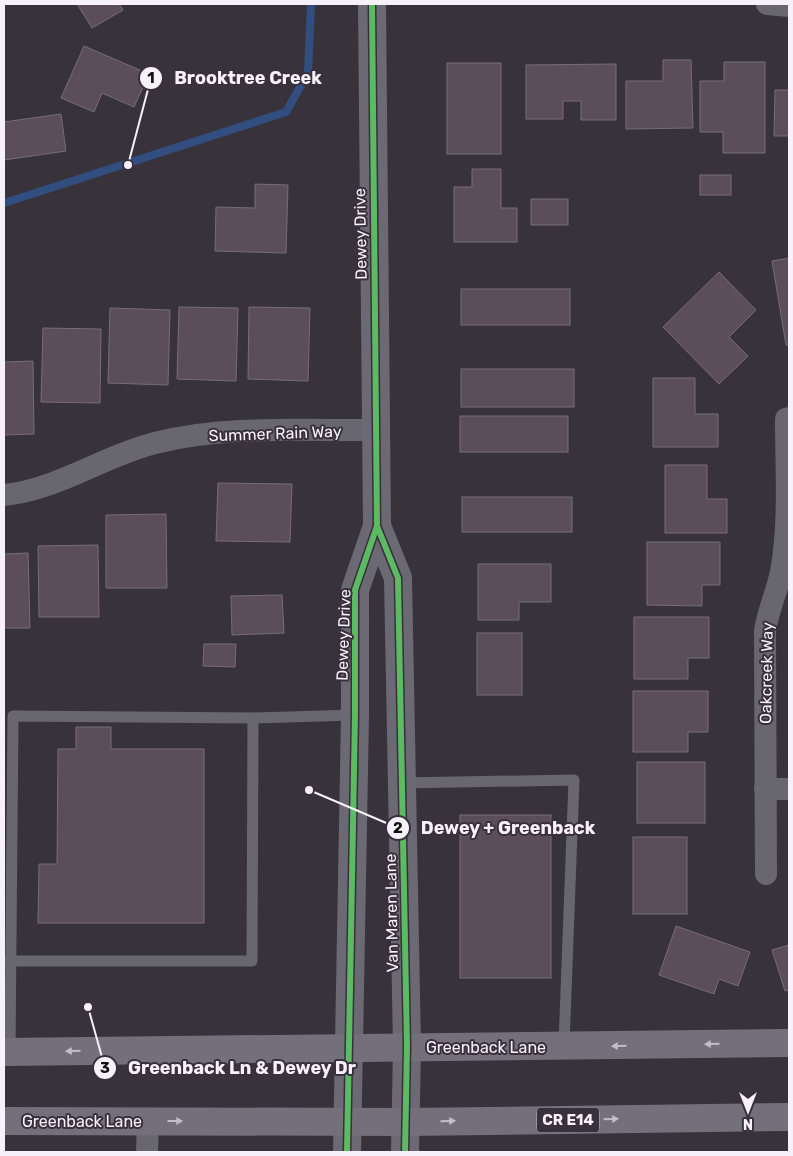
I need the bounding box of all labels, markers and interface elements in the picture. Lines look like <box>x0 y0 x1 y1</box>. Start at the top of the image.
callout: Brooktree Creek <box>139 61 331 94</box>
text: Brooktree Creek <box>174 67 322 89</box>
text: 1 <box>147 69 155 87</box>
street label: Dewey Drive <box>350 188 371 280</box>
street label: Summer Rain Way <box>208 422 342 445</box>
street label: Dewey Drive <box>332 589 355 681</box>
street label: Oakcreek Way <box>756 622 777 724</box>
callout: Dewey + Greenback <box>386 812 606 845</box>
text: Dewey + Greenback <box>421 817 596 839</box>
text: 2 <box>393 819 403 837</box>
street label: Van Maren Lane <box>381 854 402 972</box>
street label: Greenback Lane <box>426 1038 546 1057</box>
one-way arrow <box>704 1040 720 1048</box>
one-way arrow <box>611 1042 627 1050</box>
one-way arrow <box>65 1047 81 1055</box>
callout: Greenback Ln & Dewey Dr <box>93 1051 366 1084</box>
text: Greenback Ln & Dewey Dr <box>128 1057 356 1079</box>
text: 3 <box>100 1059 110 1077</box>
north arrow <box>723 1086 773 1136</box>
road number: CR E14 <box>537 1108 599 1132</box>
street label: Greenback Lane <box>22 1112 142 1131</box>
one-way arrow <box>603 1115 619 1123</box>
text: N <box>743 1115 753 1132</box>
one-way arrow <box>167 1117 183 1125</box>
one-way arrow <box>441 1117 457 1125</box>

